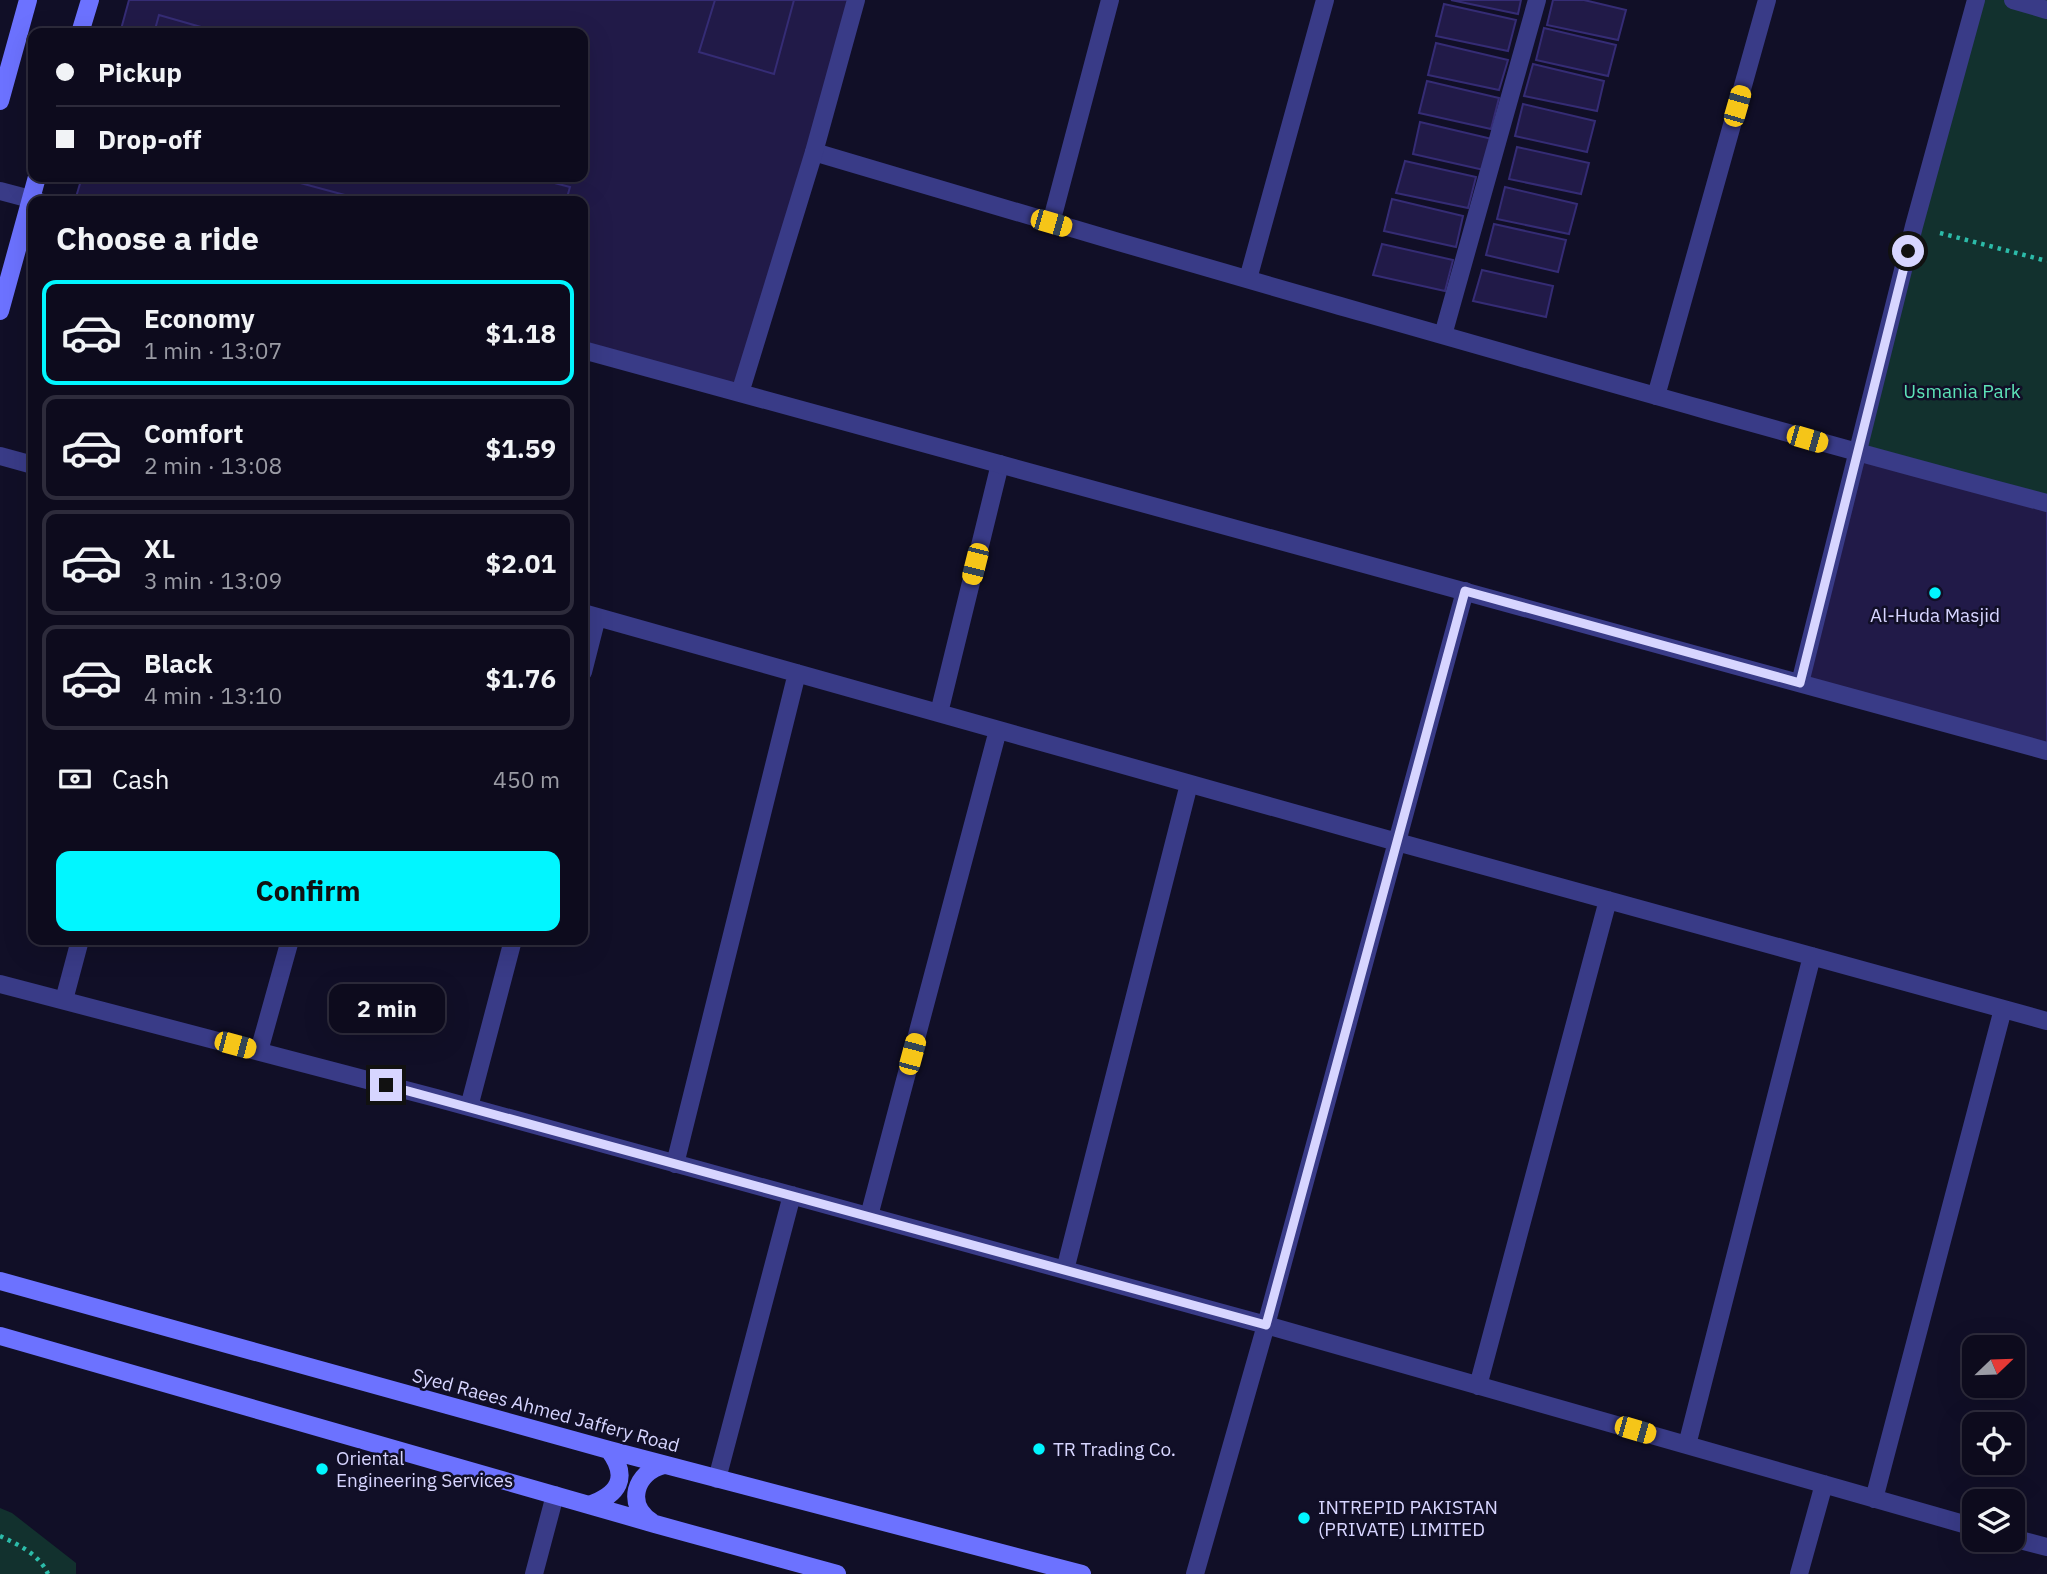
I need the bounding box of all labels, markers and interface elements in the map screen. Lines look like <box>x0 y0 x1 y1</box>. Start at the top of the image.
text: Pickup <box>98 55 182 89</box>
car <box>1722 83 1753 129</box>
text: Drop-off <box>98 122 201 156</box>
car <box>1028 207 1075 239</box>
text: Choose a ride <box>56 217 259 259</box>
route start <box>1892 235 1924 267</box>
icon: car <box>60 301 123 364</box>
text: Economy <box>144 301 255 335</box>
text: $1.18 <box>486 316 556 350</box>
text: 1 min · 13:07 <box>144 335 282 365</box>
park label: Usmania Park <box>1903 379 2021 403</box>
icon: car <box>60 416 123 479</box>
text: Comfort <box>144 416 243 450</box>
car <box>1784 423 1831 455</box>
text: $1.59 <box>486 431 556 465</box>
text: 2 min · 13:08 <box>144 450 282 480</box>
icon: car <box>60 531 123 594</box>
text: XL <box>144 531 175 565</box>
car <box>960 541 991 587</box>
text: $2.01 <box>486 546 556 580</box>
text: 3 min · 13:09 <box>144 565 282 595</box>
marker: Al-Huda Masjid <box>1927 585 1943 601</box>
place label: Al-Huda Masjid <box>1870 603 2000 627</box>
icon: car <box>60 646 123 709</box>
text: Black <box>144 646 212 680</box>
text: $1.76 <box>486 661 556 695</box>
text: 4 min · 13:10 <box>144 680 282 710</box>
icon: cash <box>56 760 94 798</box>
text: Cash <box>112 762 169 796</box>
text: 450 m <box>493 764 560 794</box>
button: Confirm <box>56 851 560 931</box>
callout: 2 min <box>328 984 444 1032</box>
text: 2 min <box>357 993 417 1023</box>
car <box>212 1029 259 1061</box>
car <box>897 1031 928 1077</box>
route end <box>370 1069 402 1101</box>
north arrow <box>1962 1335 2025 1398</box>
map controls <box>1962 1335 2025 1552</box>
street label: Syed Raees Ahmed Jaffery Road <box>410 1363 682 1457</box>
button: locate <box>1962 1412 2025 1475</box>
car <box>1612 1414 1659 1446</box>
place label: TR Trading Co. <box>1053 1437 1176 1461</box>
marker: TR Trading Co. <box>1031 1441 1047 1457</box>
place label: Oriental Engineering Services <box>336 1446 513 1492</box>
marker: Oriental Engineering Services <box>314 1461 330 1477</box>
button: layers <box>1962 1489 2025 1552</box>
place label: INTREPID PAKISTAN (PRIVATE) LIMITED <box>1318 1495 1498 1541</box>
marker: INTREPID PAKISTAN (PRIVATE) LIMITED <box>1296 1510 1312 1526</box>

